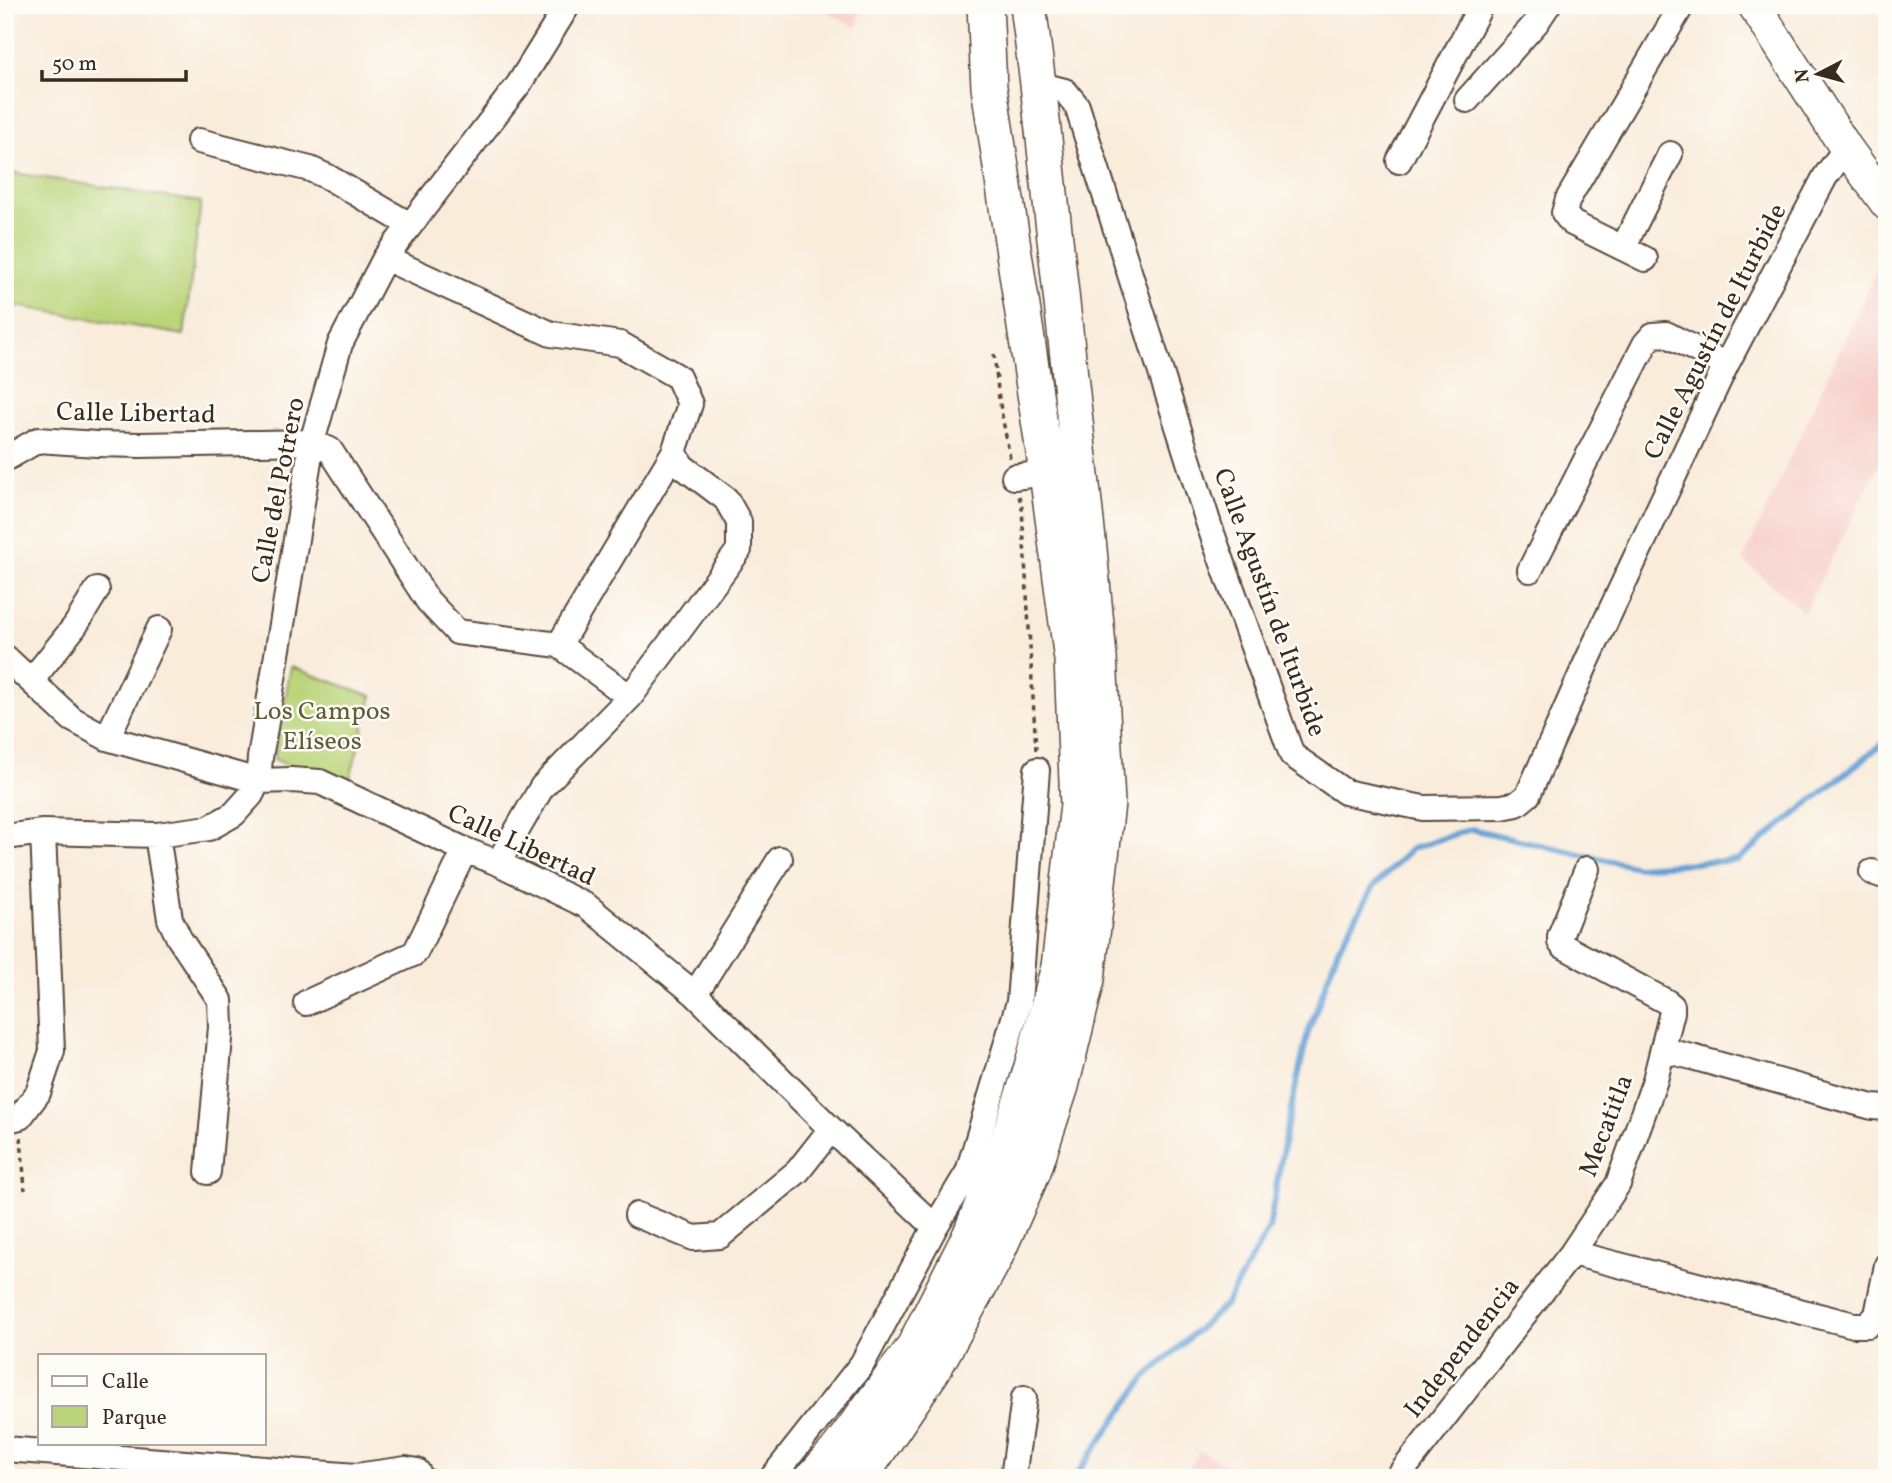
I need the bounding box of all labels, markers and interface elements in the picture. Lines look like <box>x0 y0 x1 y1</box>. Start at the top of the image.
scale bar <box>42 38 186 82</box>
north arrow <box>1784 38 1854 108</box>
text: 50 m <box>52 50 97 79</box>
text: N <box>1789 67 1817 84</box>
street label: Calle Agustín de Iturbide <box>1635 198 1796 466</box>
street label: Calle del Potrero <box>243 394 315 586</box>
street label: Calle Libertad <box>56 395 216 433</box>
street label: Calle Agustín de Iturbide <box>1204 463 1334 742</box>
park label: Los Campos Elíseos <box>253 694 391 760</box>
street label: Calle Libertad <box>441 796 601 896</box>
street label: Mecatitla <box>1571 1069 1643 1182</box>
street label: Independencia <box>1396 1270 1529 1426</box>
legend <box>38 1354 266 1444</box>
text: Calle <box>102 1368 149 1397</box>
text: Parque <box>102 1404 167 1433</box>

